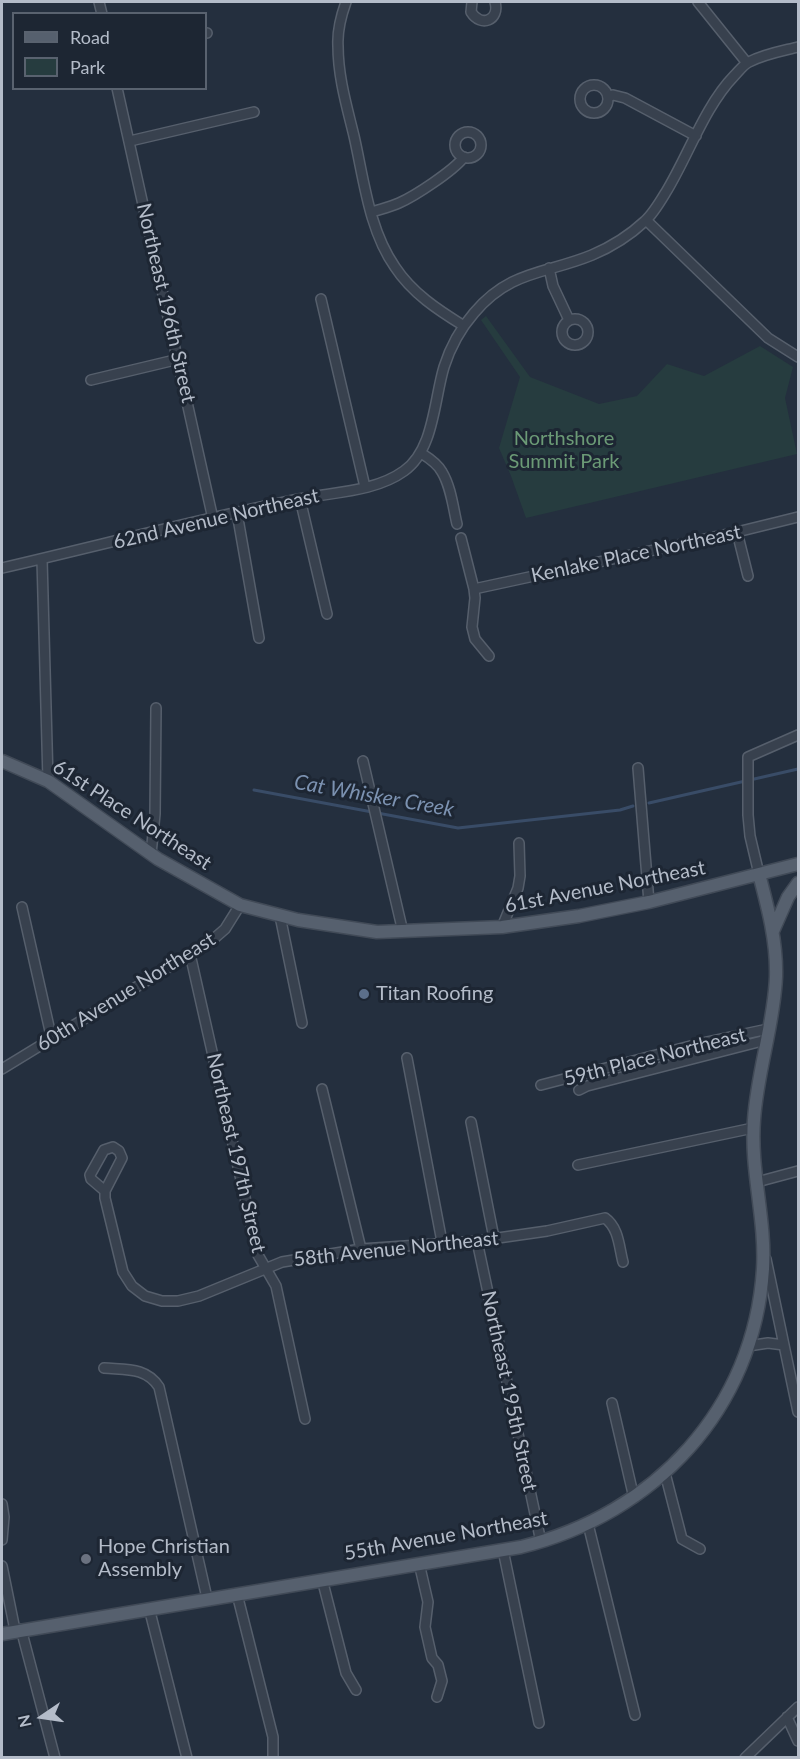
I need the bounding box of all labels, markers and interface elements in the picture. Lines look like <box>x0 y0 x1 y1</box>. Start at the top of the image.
legend <box>12 12 207 90</box>
text: Road <box>70 26 110 48</box>
text: Park <box>70 56 105 78</box>
street label: Northeast 196th Street <box>131 201 201 405</box>
park label: Northshore Summit Park <box>509 427 619 474</box>
street label: 62nd Avenue Northeast <box>111 484 321 554</box>
street label: Kenlake Place Northeast <box>529 520 743 588</box>
street label: 61st Place Northeast <box>48 755 216 875</box>
water label: Cat Whisker Creek <box>292 770 456 822</box>
street label: 61st Avenue Northeast <box>503 856 707 918</box>
street label: 60th Avenue Northeast <box>32 927 220 1057</box>
place label: Titan Roofing <box>376 982 493 1006</box>
marker: Titan Roofing <box>357 987 371 1001</box>
street label: 59th Place Northeast <box>562 1023 748 1091</box>
street label: Northeast 197th Street <box>201 1051 271 1255</box>
street label: 58th Avenue Northeast <box>292 1226 500 1272</box>
street label: Northeast 195th Street <box>476 1289 542 1493</box>
street label: 55th Avenue Northeast <box>342 1506 550 1566</box>
place label: Hope Christian Assembly <box>98 1535 230 1582</box>
marker: Hope Christian Assembly <box>79 1552 93 1566</box>
north arrow <box>12 1687 72 1747</box>
text: N <box>13 1713 35 1729</box>

